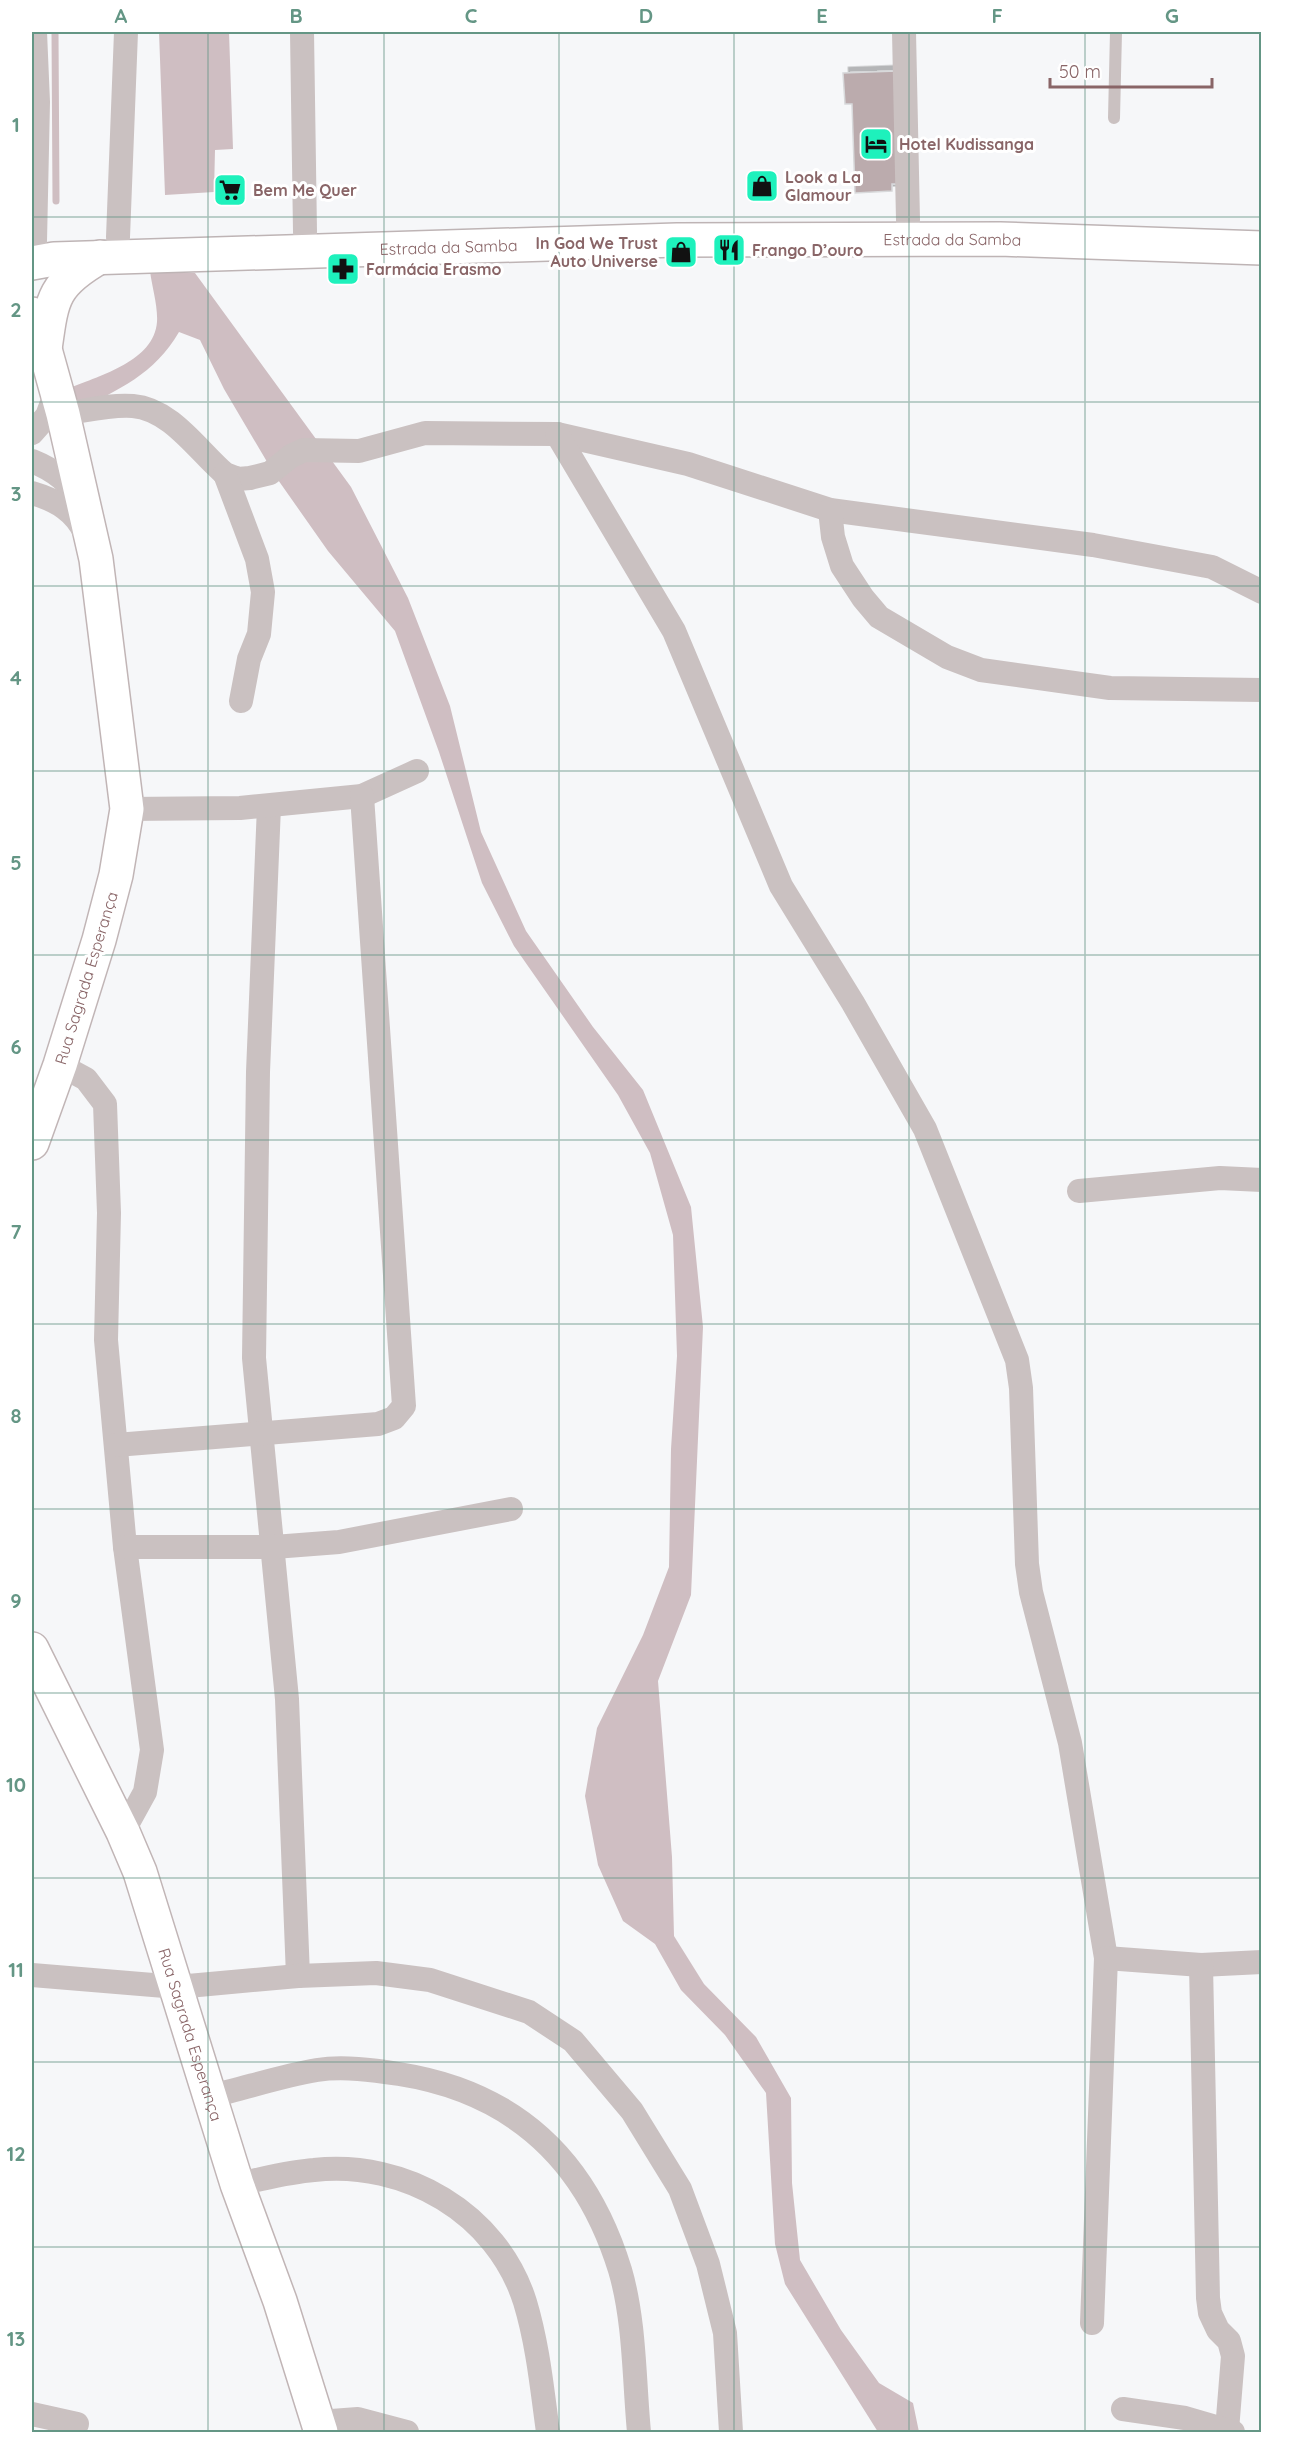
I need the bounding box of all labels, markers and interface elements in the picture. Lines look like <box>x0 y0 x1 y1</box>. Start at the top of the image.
text: A <box>115 3 128 28</box>
text: B <box>289 3 303 28</box>
text: C <box>465 3 478 28</box>
text: D <box>639 3 653 28</box>
text: E <box>816 3 828 28</box>
text: F <box>991 3 1003 28</box>
text: G <box>1165 3 1179 28</box>
scale bar <box>1050 51 1212 89</box>
text: 50 m <box>1059 60 1101 83</box>
text: 1 <box>12 112 20 137</box>
hotel icon: Hotel Kudissanga <box>858 126 894 162</box>
place label: Hotel Kudissanga <box>899 134 1034 154</box>
place label: Look a La Glamour <box>785 167 861 205</box>
shop icon: Look a La Glamour <box>744 168 780 204</box>
supermarket icon: Bem Me Quer <box>212 172 248 208</box>
place label: Bem Me Quer <box>253 180 357 200</box>
street label: Estrada da Samba <box>883 229 1022 250</box>
restaurant icon: Frango D’ouro <box>711 232 747 268</box>
place label: In God We Trust Auto Universe <box>536 233 658 271</box>
shop icon: In God We Trust Auto Universe <box>663 234 699 270</box>
street label: Estrada da Samba <box>379 235 518 259</box>
place label: Frango D’ouro <box>752 240 863 260</box>
pharmacy icon: Farmácia Erasmo <box>325 251 361 287</box>
place label: Farmácia Erasmo <box>366 259 502 279</box>
text: 2 <box>10 297 22 322</box>
text: 3 <box>11 481 21 506</box>
text: 4 <box>10 665 22 690</box>
text: 5 <box>10 850 22 875</box>
street label: Rua Sagrada Esperança <box>50 889 122 1067</box>
text: 6 <box>10 1034 22 1059</box>
text: 7 <box>11 1219 22 1244</box>
text: 8 <box>11 1403 22 1428</box>
text: 9 <box>10 1588 22 1613</box>
text: 10 <box>6 1772 26 1797</box>
street label: Rua Sagrada Esperança <box>154 1945 227 2123</box>
text: 11 <box>8 1957 24 1982</box>
text: 12 <box>6 2141 26 2166</box>
text: 13 <box>7 2326 25 2351</box>

